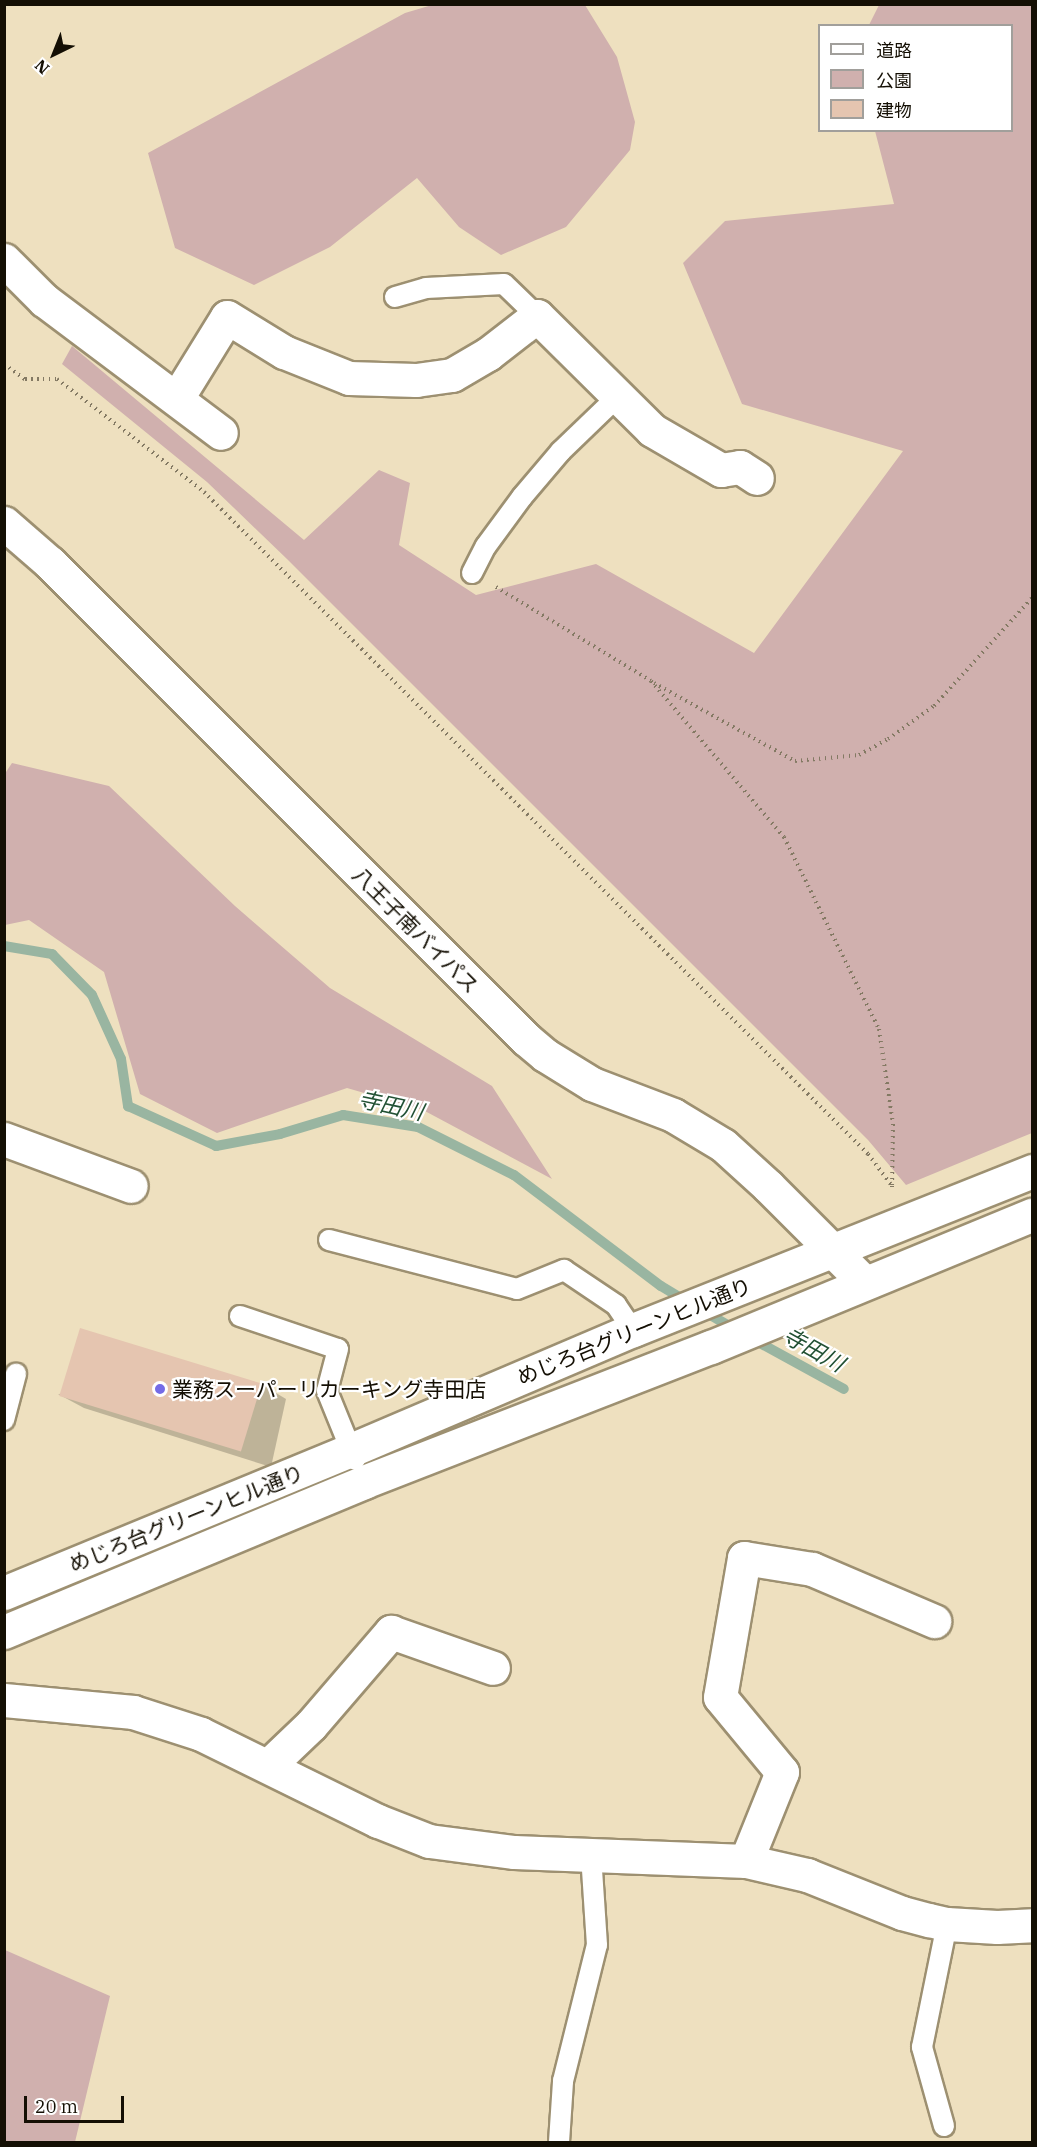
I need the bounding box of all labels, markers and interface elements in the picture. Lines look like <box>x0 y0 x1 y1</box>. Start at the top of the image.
north arrow <box>24 24 84 84</box>
legend <box>818 24 1013 132</box>
text: 道路 <box>876 39 912 62</box>
text: N <box>30 56 53 79</box>
text: 公園 <box>876 69 912 92</box>
text: 建物 <box>876 99 912 122</box>
street label: 八王子南バイパス <box>348 862 484 998</box>
water label: 寺田川 <box>356 1085 426 1125</box>
street label: めじろ台グリーンヒル通り <box>512 1272 756 1390</box>
water label: 寺田川 <box>779 1321 849 1377</box>
place label: 業務スーパーリカーキング寺田店 <box>172 1376 487 1402</box>
marker: 業務スーパーリカーキング寺田店 <box>153 1382 167 1396</box>
street label: めじろ台グリーンヒル通り <box>64 1459 308 1577</box>
scale bar <box>27 2084 128 2122</box>
text: 20 m <box>35 2095 78 2118</box>

